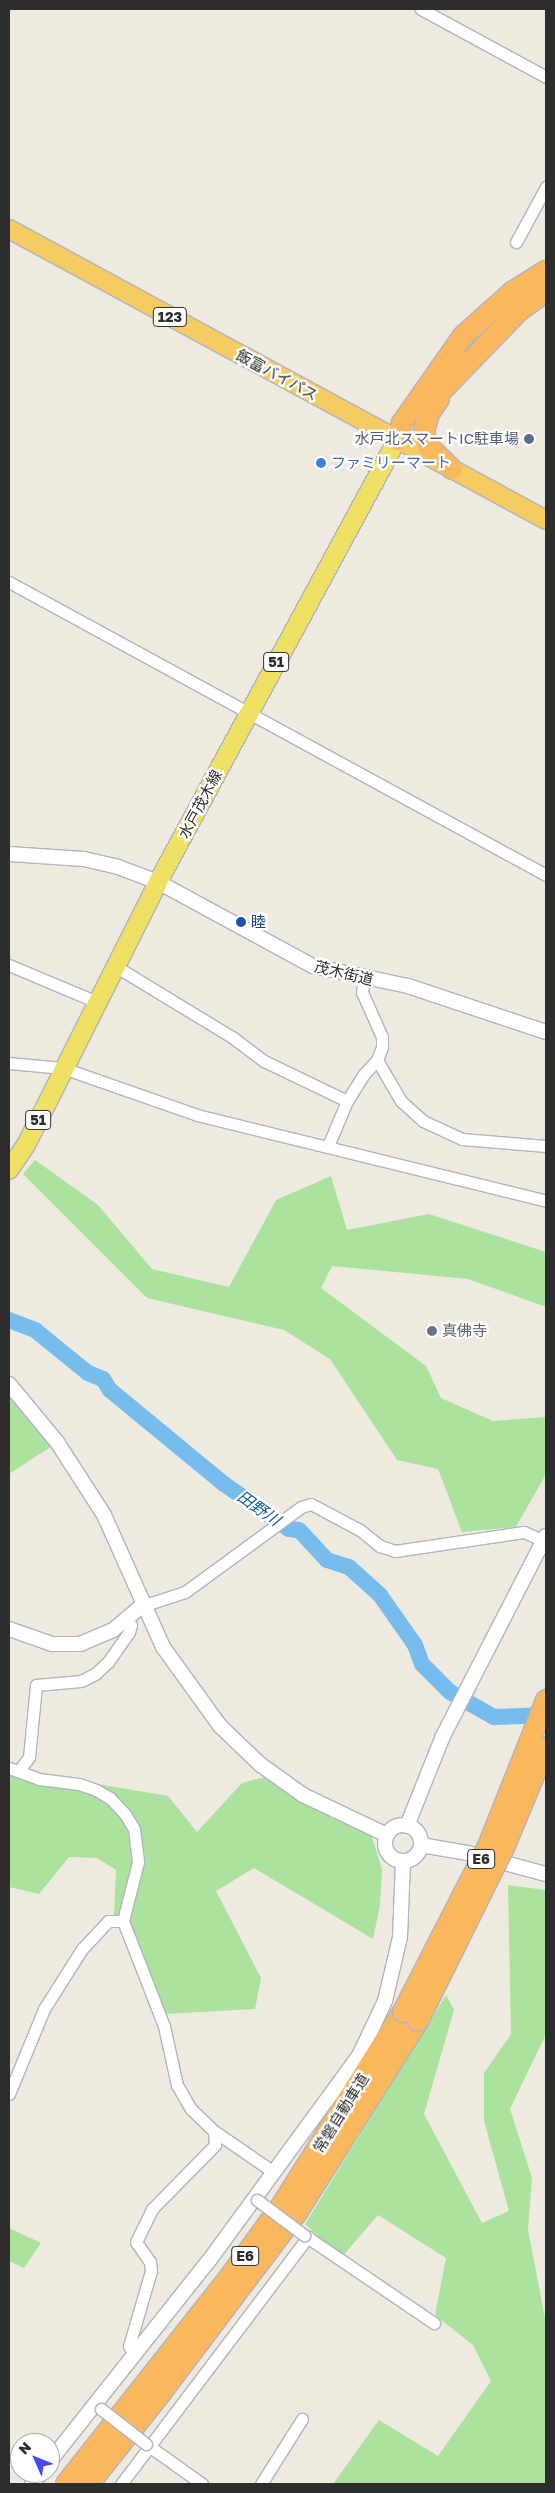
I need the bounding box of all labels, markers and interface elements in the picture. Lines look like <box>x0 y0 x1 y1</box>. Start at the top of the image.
road number: 123 <box>152 306 188 328</box>
street label: 飯富バイパス <box>233 346 321 404</box>
place label: 水戸北スマートIC駐車場 <box>354 430 519 448</box>
marker: 水戸北スマートIC駐車場 <box>523 433 535 445</box>
place label: ファミリーマート <box>331 454 451 472</box>
marker: ファミリーマート <box>315 457 327 469</box>
road number: 51 <box>262 650 290 674</box>
street label: 水戸茂木線 <box>174 767 226 841</box>
place label: 睦 <box>251 913 266 931</box>
marker: 睦 <box>235 916 247 928</box>
street label: 茂木街道 <box>313 957 375 989</box>
road number: 51 <box>24 1108 52 1132</box>
place label: 真佛寺 <box>442 1322 487 1340</box>
marker: 真佛寺 <box>426 1325 438 1337</box>
water label: 田野川 <box>234 1486 284 1530</box>
road number: E6 <box>466 1848 496 1870</box>
street label: 常磐自動車道 <box>310 2070 372 2156</box>
road number: E6 <box>230 2244 260 2268</box>
north arrow <box>10 2433 60 2483</box>
text: N <box>15 2438 34 2458</box>

